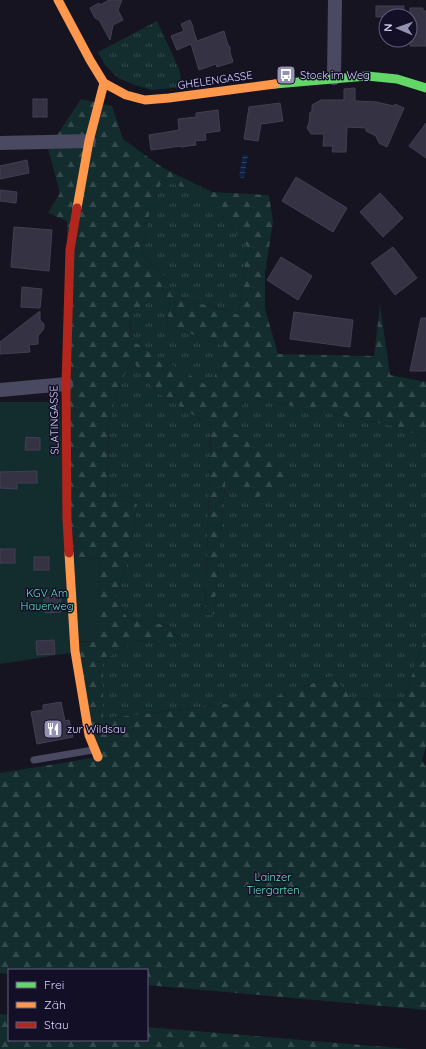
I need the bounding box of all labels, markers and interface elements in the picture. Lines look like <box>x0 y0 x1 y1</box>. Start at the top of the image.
north arrow <box>378 8 418 48</box>
text: N <box>381 23 395 32</box>
bus stop icon: Stock im Weg <box>275 64 297 86</box>
street label: GHELENGASSE <box>177 68 253 92</box>
place label: Stock im Weg <box>300 68 370 82</box>
street label: SLATINGASSE <box>46 385 62 455</box>
park label: KGV Am Hauerweg <box>20 586 74 613</box>
restaurant icon: zur Wildsau <box>42 718 64 740</box>
place label: zur Wildsau <box>67 722 126 736</box>
park label: Lainzer Tiergarten <box>246 870 300 897</box>
legend <box>8 969 148 1041</box>
text: Frei <box>44 977 64 992</box>
text: Zäh <box>44 997 66 1012</box>
text: Stau <box>44 1017 69 1032</box>

